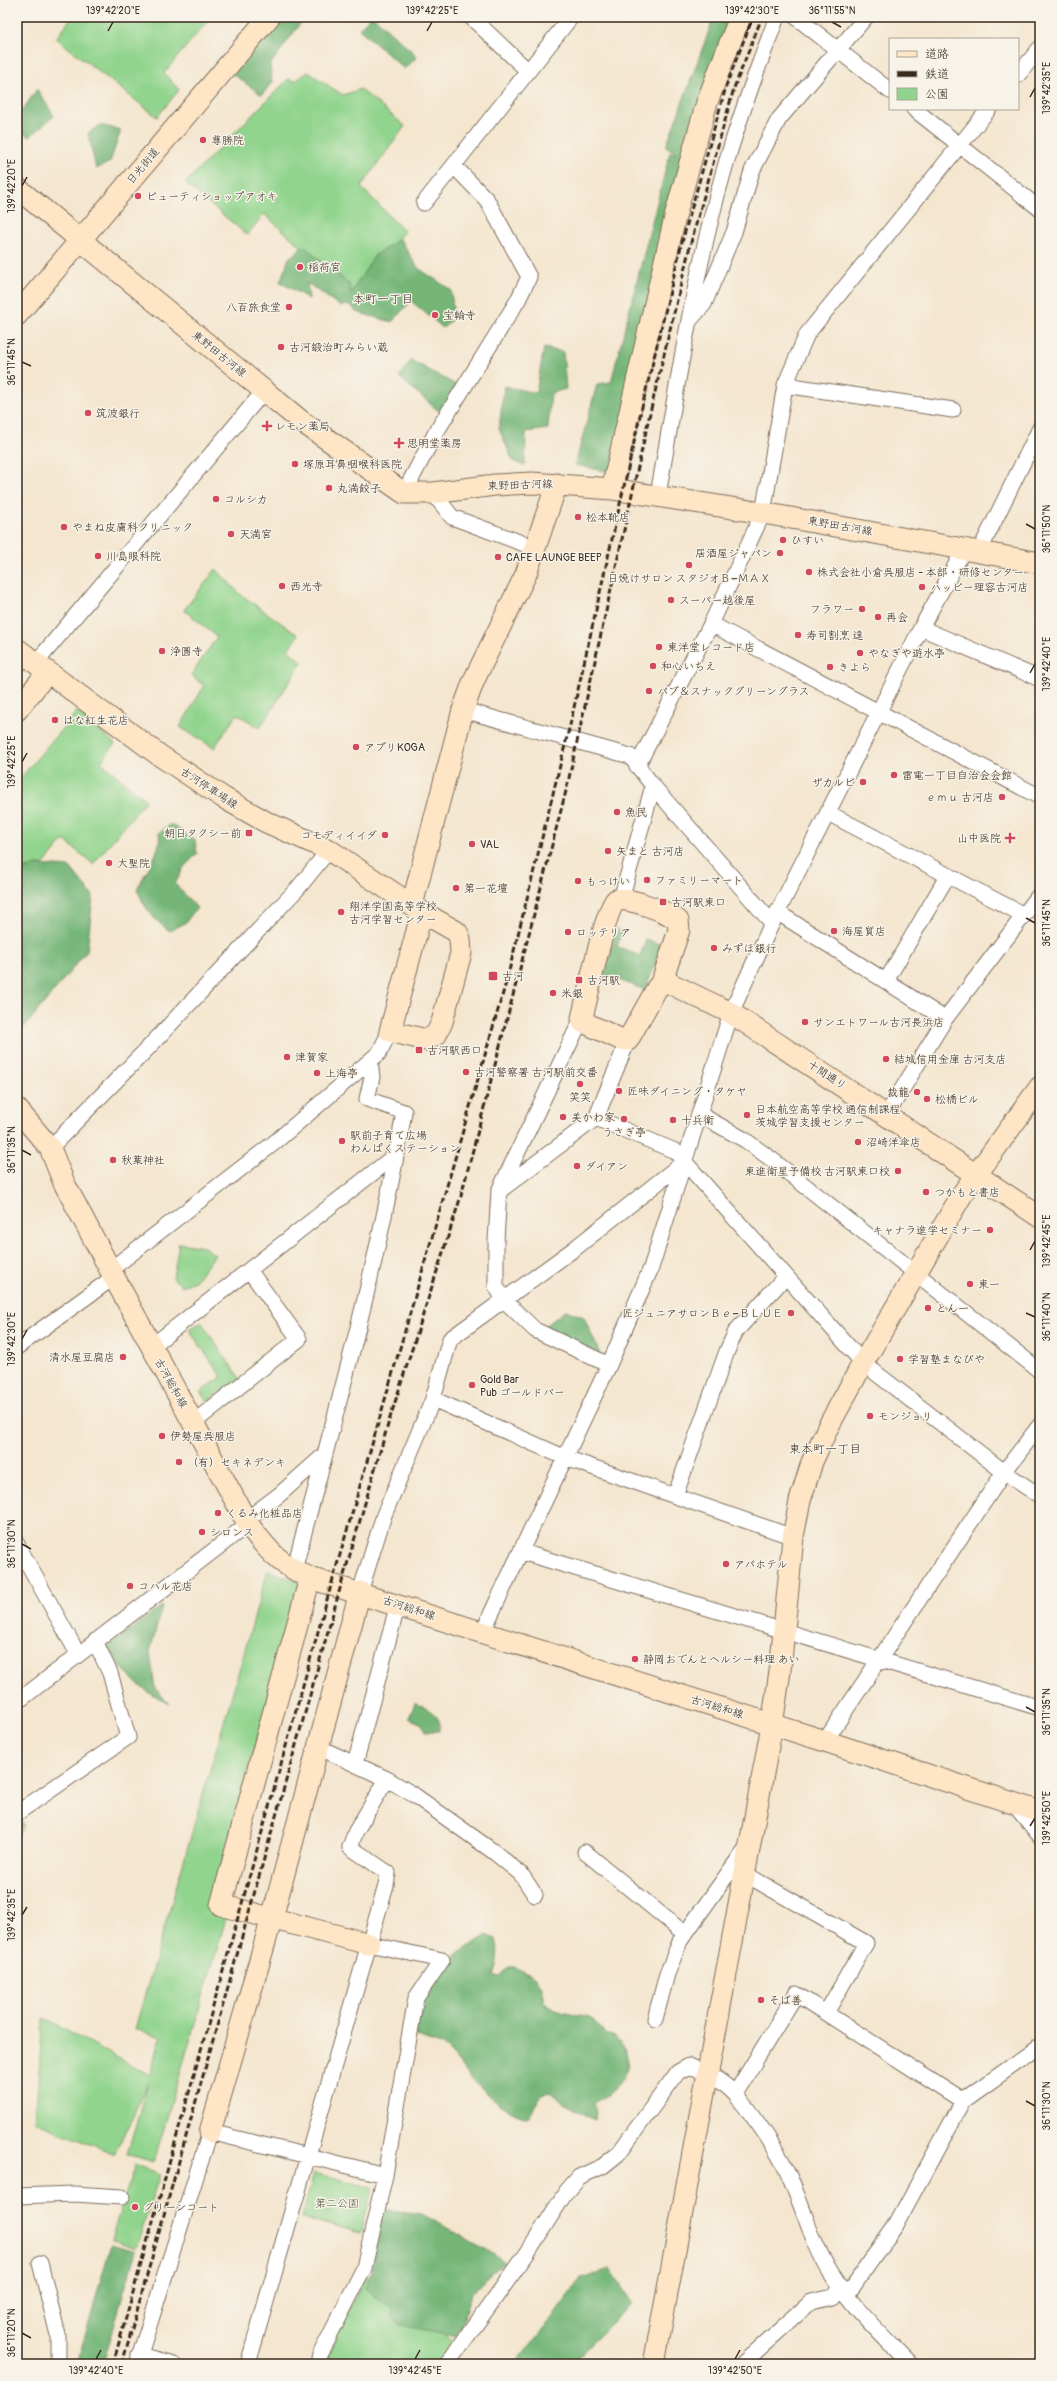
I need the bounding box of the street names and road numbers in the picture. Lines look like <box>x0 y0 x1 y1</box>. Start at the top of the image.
street label: 日光街道 <box>124 145 162 187</box>
street label: 東野田古河線 <box>189 328 249 380</box>
street label: 東野田古河線 <box>487 477 553 493</box>
street label: 東野田古河線 <box>806 514 874 538</box>
street label: 古河停車場線 <box>178 765 240 811</box>
street label: 十間通り <box>805 1058 849 1092</box>
street label: 古河総和線 <box>152 1356 190 1410</box>
street label: 古河総和線 <box>381 1593 437 1623</box>
street label: 古河総和線 <box>689 1693 745 1721</box>

